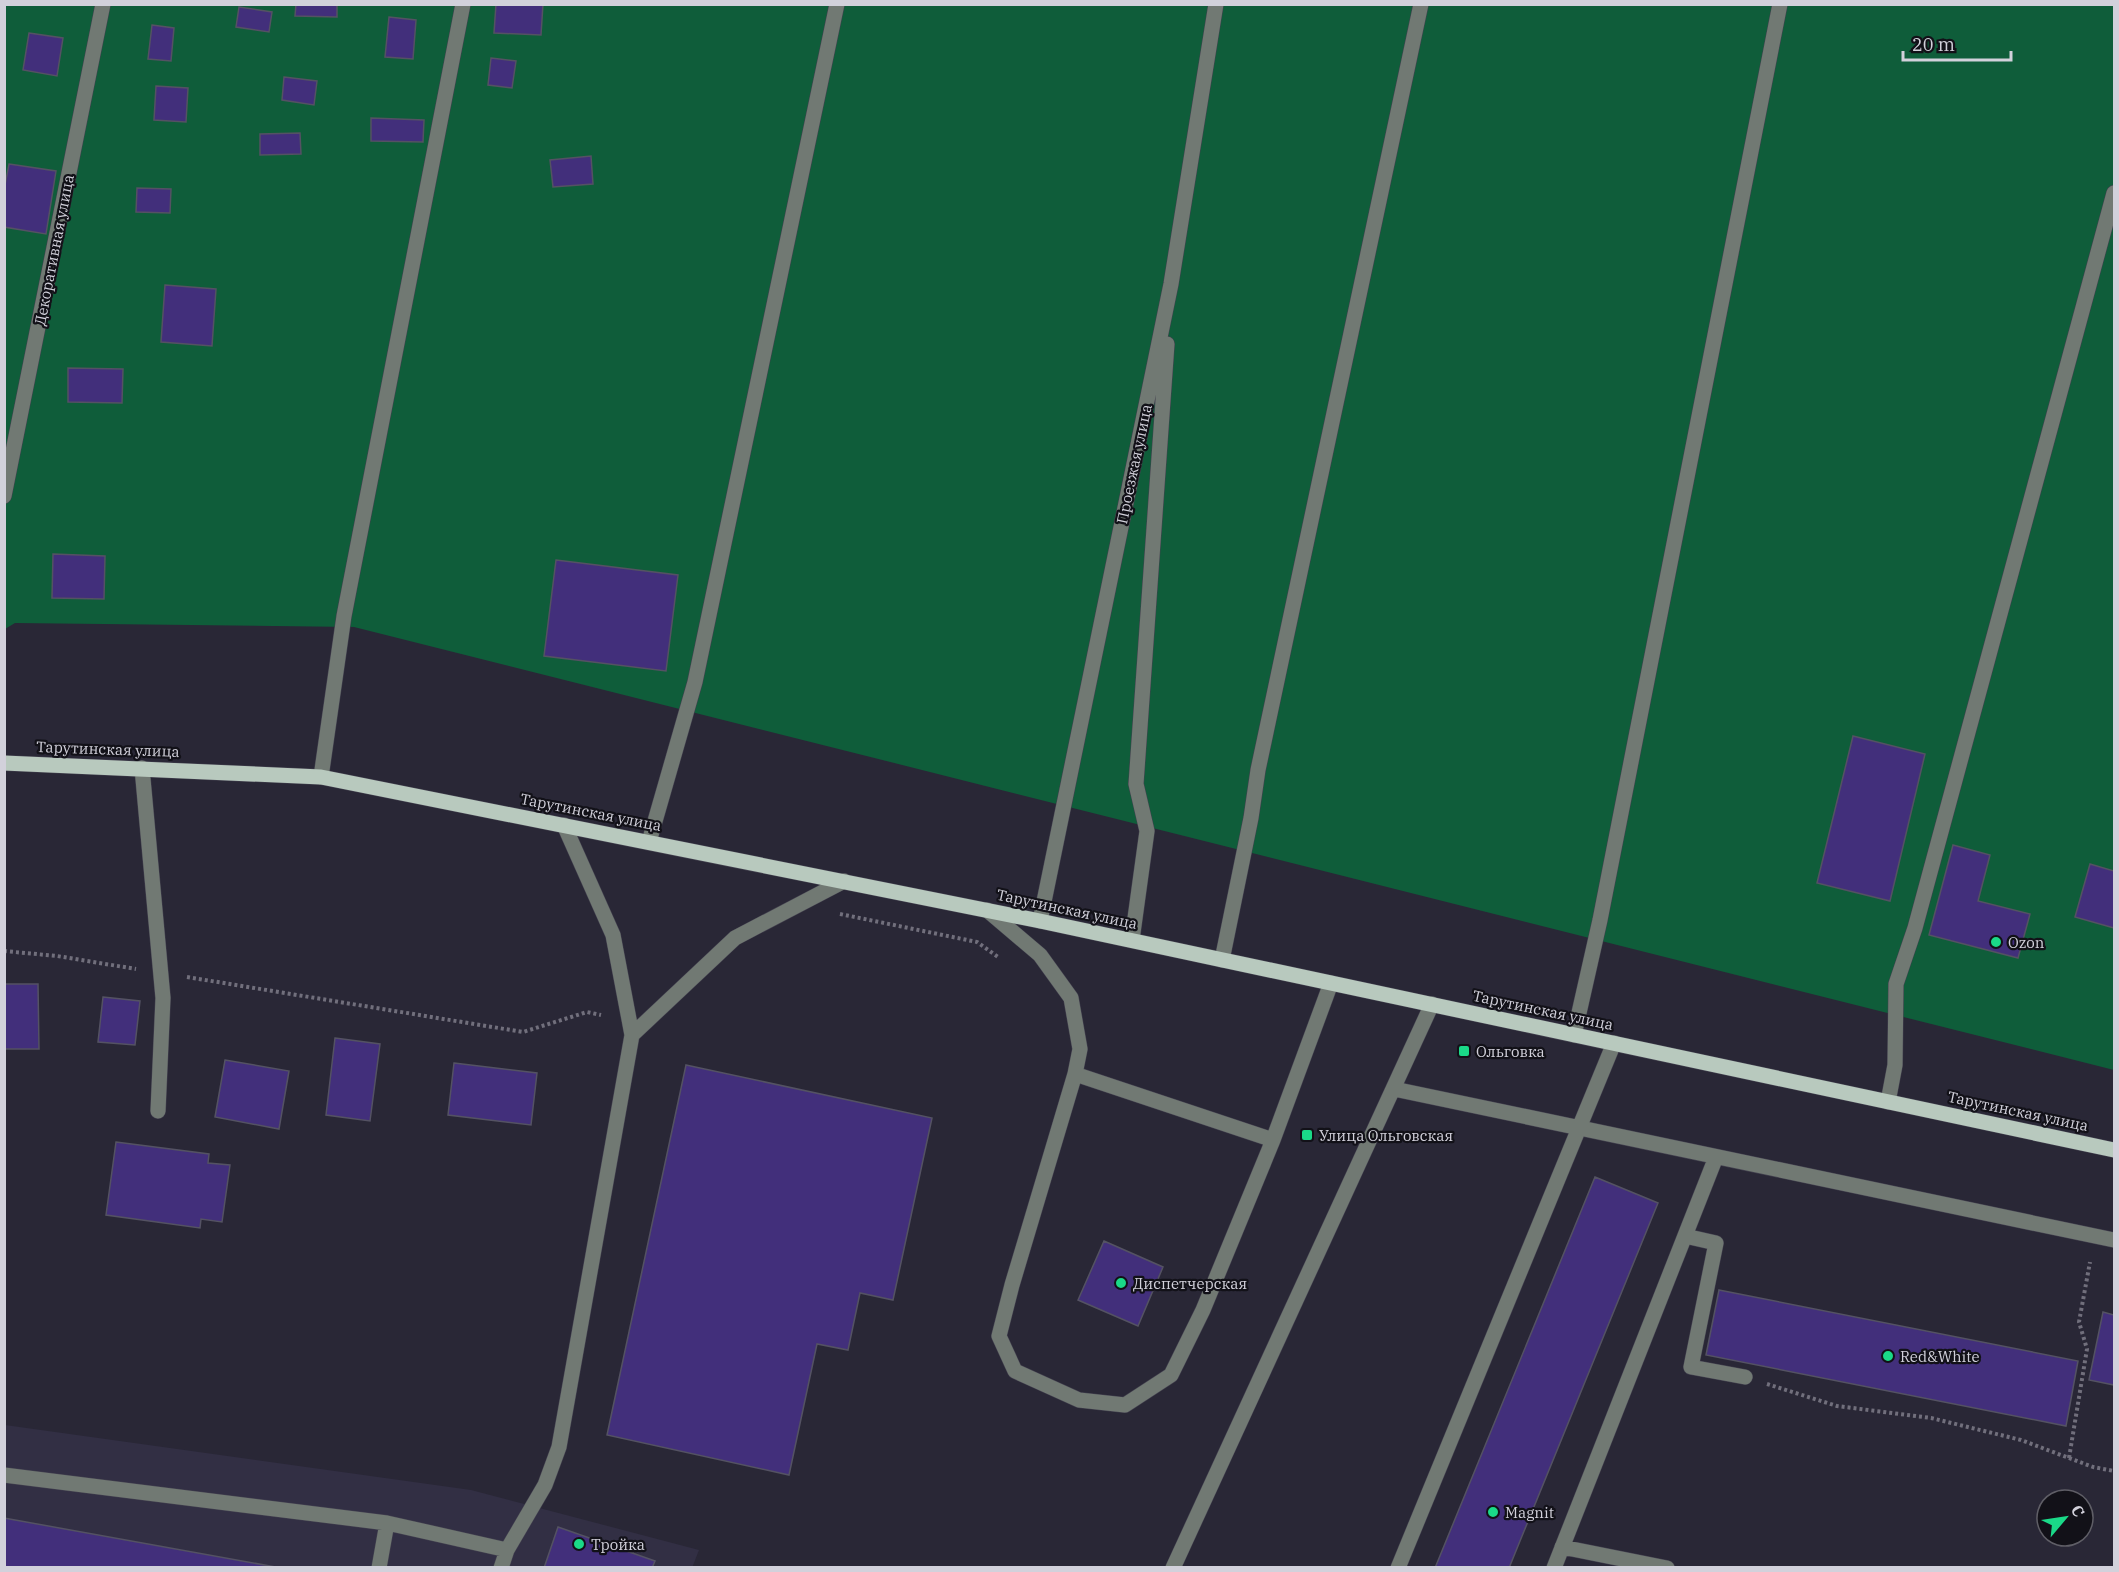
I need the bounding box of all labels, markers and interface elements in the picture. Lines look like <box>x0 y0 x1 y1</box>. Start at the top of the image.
scale bar <box>1903 24 2011 62</box>
text: 20 m <box>1912 33 1955 56</box>
street label: Декоративная улица <box>30 173 78 327</box>
street label: Проезжая улица <box>1112 402 1156 526</box>
street label: Тарутинская улица <box>36 737 180 761</box>
street label: Тарутинская улица <box>519 789 663 835</box>
street label: Тарутинская улица <box>995 885 1139 933</box>
place label: Ozon <box>2008 933 2045 952</box>
marker: Ozon <box>1989 935 2003 949</box>
street label: Тарутинская улица <box>1471 986 1615 1034</box>
place label: Ольговка <box>1476 1042 1545 1061</box>
marker: Ольговка <box>1457 1044 1471 1058</box>
street label: Тарутинская улица <box>1946 1087 2090 1135</box>
place label: Улица Ольговская <box>1319 1126 1453 1145</box>
marker: Улица Ольговская <box>1300 1128 1314 1142</box>
place label: Диспетчерская <box>1133 1274 1247 1293</box>
marker: Диспетчерская <box>1114 1276 1128 1290</box>
place label: Red&White <box>1900 1347 1980 1366</box>
marker: Red&White <box>1881 1349 1895 1363</box>
north arrow <box>2035 1488 2095 1548</box>
text: С <box>2067 1501 2089 1520</box>
place label: Magnit <box>1505 1503 1554 1522</box>
marker: Magnit <box>1486 1505 1500 1519</box>
place label: Тройка <box>591 1535 645 1554</box>
marker: Тройка <box>572 1537 586 1551</box>

